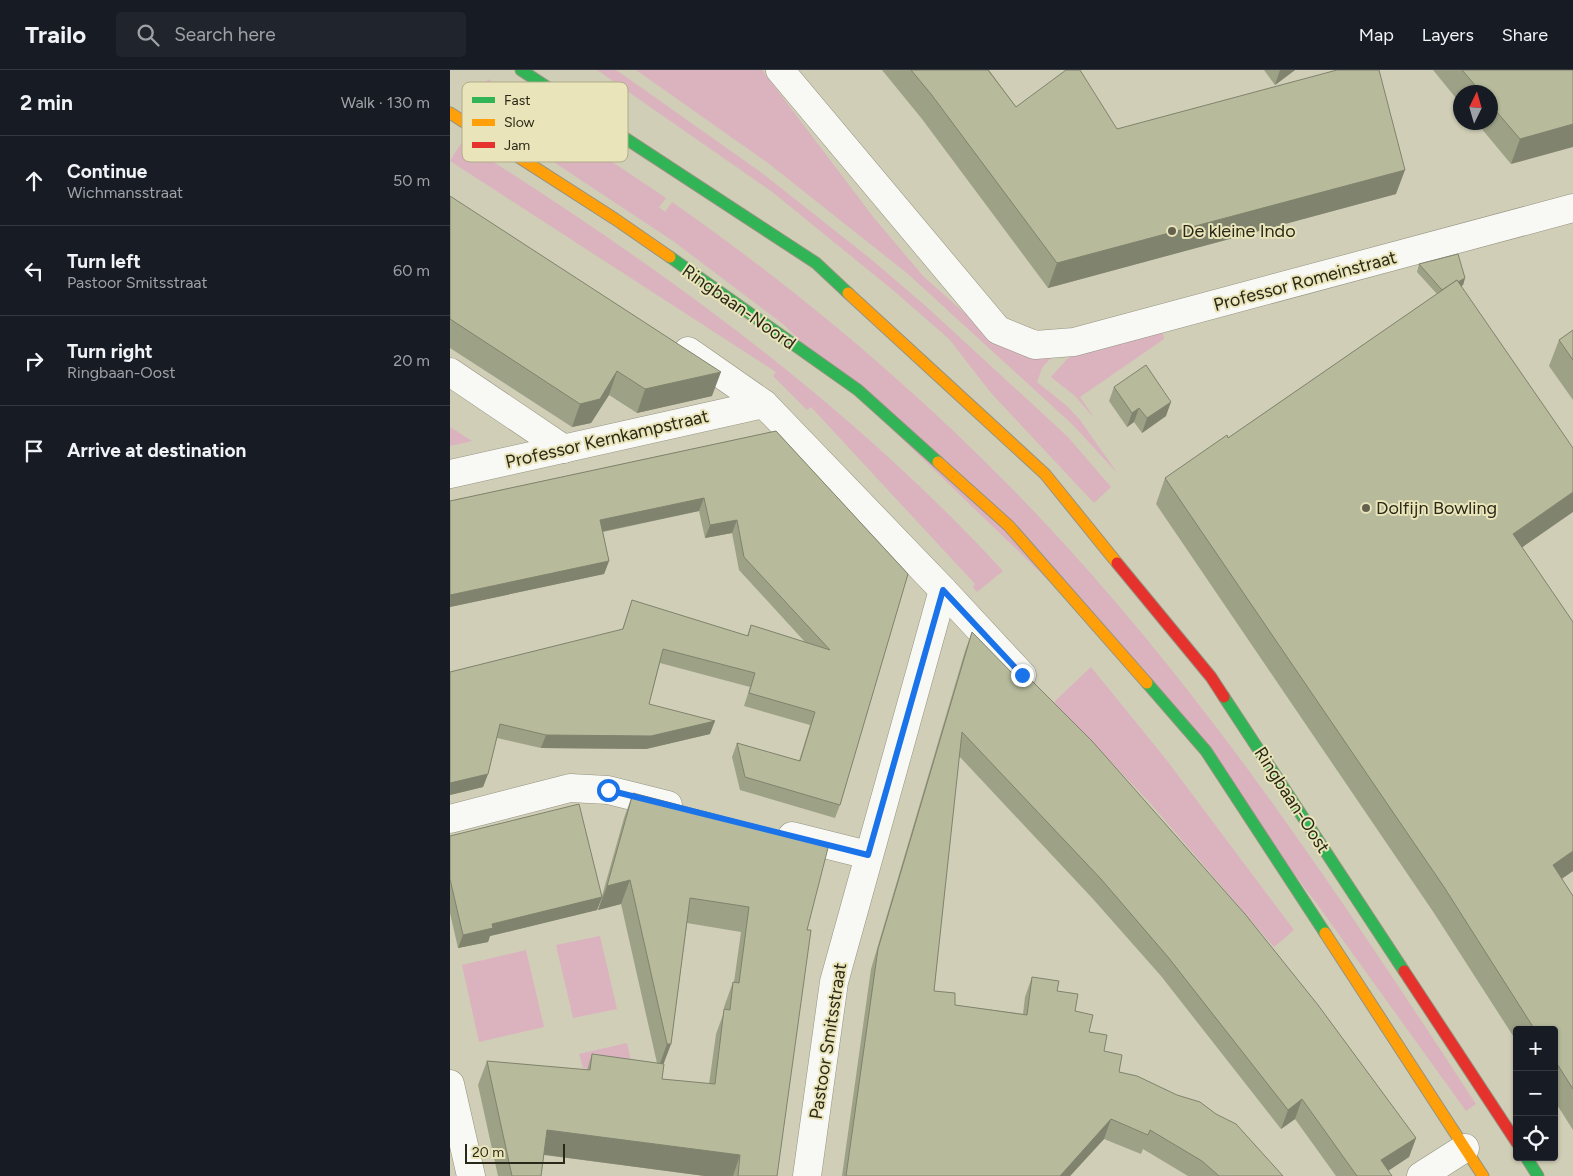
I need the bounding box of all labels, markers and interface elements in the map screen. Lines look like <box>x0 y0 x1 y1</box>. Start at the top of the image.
search box <box>116 12 466 57</box>
text: Trailo <box>25 20 86 49</box>
icon: search <box>134 21 162 49</box>
text: Search here <box>174 23 276 46</box>
text: Map <box>1359 24 1394 46</box>
text: Layers <box>1422 24 1474 46</box>
text: Share <box>1502 24 1548 46</box>
legend <box>462 82 628 162</box>
north arrow <box>1453 85 1498 130</box>
text: 2 min <box>20 90 73 115</box>
text: Fast <box>504 92 530 109</box>
text: Walk · 130 m <box>341 93 430 112</box>
text: Slow <box>504 114 535 131</box>
text: Jam <box>504 137 530 154</box>
text: Continue <box>67 160 147 183</box>
icon: ahead <box>20 167 48 195</box>
text: 50 m <box>393 171 430 190</box>
text: Wichmansstraat <box>67 183 183 202</box>
place label: De kleine Indo <box>1182 220 1296 242</box>
marker: De kleine Indo <box>1166 225 1178 237</box>
street label: Professor Romeinstraat <box>1211 246 1399 316</box>
text: Turn left <box>67 250 141 273</box>
icon: left <box>20 257 48 285</box>
street label: Ringbaan-Noord <box>678 260 800 354</box>
text: 60 m <box>393 261 430 280</box>
text: Pastoor Smitsstraat <box>67 273 208 292</box>
text: Turn right <box>67 340 153 363</box>
icon: right <box>20 347 48 375</box>
text: 20 m <box>393 351 430 370</box>
text: Ringbaan-Oost <box>67 363 176 382</box>
street label: Professor Kernkampstraat <box>503 405 711 473</box>
icon: arrive <box>20 437 48 465</box>
text: Arrive at destination <box>67 439 246 462</box>
place label: Dolfijn Bowling <box>1376 497 1497 519</box>
marker: Dolfijn Bowling <box>1360 502 1372 514</box>
route end <box>1011 664 1034 687</box>
street label: Ringbaan-Oost <box>1250 743 1335 857</box>
route start <box>597 779 620 802</box>
street label: Pastoor Smitsstraat <box>805 961 851 1121</box>
map controls <box>1513 1026 1558 1161</box>
button: + <box>1513 1026 1558 1071</box>
button: − <box>1513 1071 1558 1116</box>
button: locate <box>1513 1116 1558 1161</box>
scale bar <box>465 1141 565 1164</box>
text: 20 m <box>472 1144 504 1161</box>

